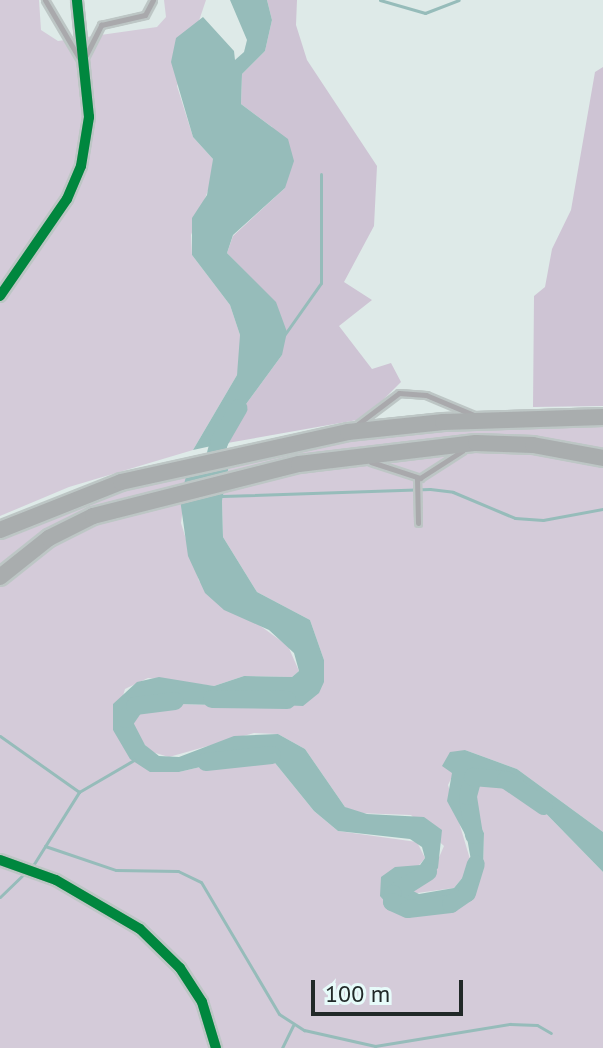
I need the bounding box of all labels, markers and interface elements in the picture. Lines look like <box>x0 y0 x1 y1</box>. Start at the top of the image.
scale bar <box>315 964 467 1014</box>
text: 100 m <box>325 978 390 1009</box>

